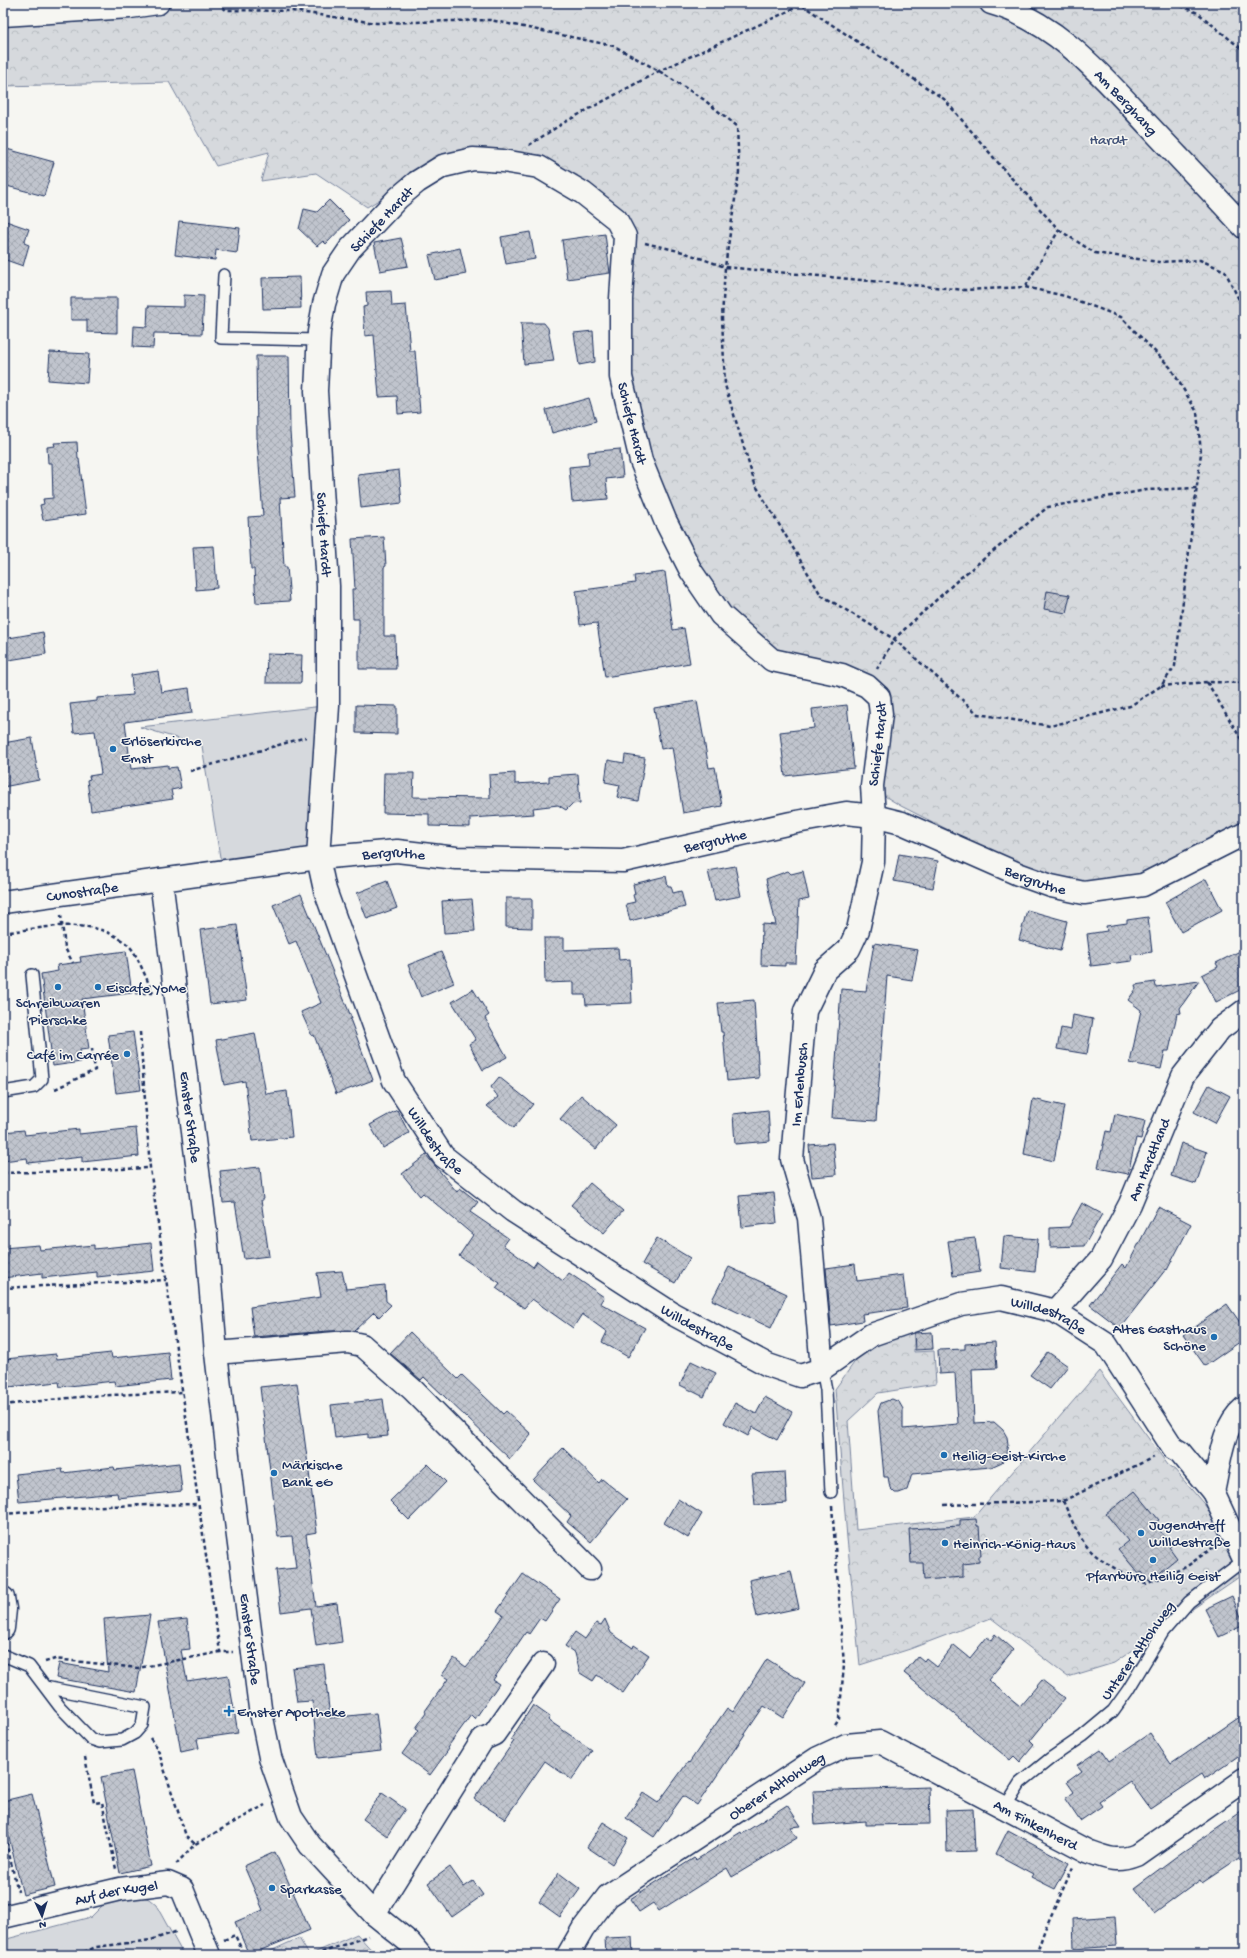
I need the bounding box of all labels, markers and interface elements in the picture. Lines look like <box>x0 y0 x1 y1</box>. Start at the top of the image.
street label: Am Berghang <box>1090 66 1160 140</box>
park label: Hardt <box>1089 132 1128 150</box>
street label: Schiefe Hardt <box>347 183 419 257</box>
street label: Schiefe Hardt <box>612 381 650 468</box>
street label: Schiefe Hardt <box>311 492 335 579</box>
street label: Schiefe Hardt <box>865 699 892 787</box>
place label: Erlöserkirche Emst <box>121 733 202 768</box>
marker: Erlöserkirche Emst <box>108 744 118 754</box>
street label: Bergruthe <box>681 826 749 858</box>
street label: Bergruthe <box>361 844 426 865</box>
street label: Bergruthe <box>1000 862 1068 900</box>
street label: Cunostraße <box>45 879 120 907</box>
place label: Eiscafe YoMe <box>106 980 187 998</box>
marker: Schreibwaren Pierschke <box>53 982 63 992</box>
marker: Eiscafe YoMe <box>93 982 103 992</box>
place label: Schreibwaren Pierschke <box>16 995 100 1030</box>
street label: Im Erlenbusch <box>788 1042 813 1127</box>
place label: Café im Carrée <box>27 1047 119 1065</box>
marker: Café im Carrée <box>122 1049 132 1059</box>
street label: Emster Straße <box>174 1071 204 1164</box>
street label: Willdestraße <box>402 1104 466 1180</box>
street label: Am Hardtland <box>1125 1115 1176 1204</box>
street label: Willdestraße <box>1008 1294 1089 1340</box>
street label: Willdestraße <box>656 1301 737 1356</box>
place label: Altes Gasthaus Schöne <box>1113 1321 1206 1356</box>
marker: Altes Gasthaus Schöne <box>1209 1332 1219 1342</box>
place label: Heilig-Geist-Kirche <box>952 1448 1066 1466</box>
marker: Heilig-Geist-Kirche <box>939 1450 949 1460</box>
place label: Märkische Bank eG <box>281 1457 343 1492</box>
marker: Märkische Bank eG <box>269 1468 279 1478</box>
place label: Jugendtreff Willdestraße <box>1149 1517 1231 1552</box>
marker: Jugendtreff Willdestraße <box>1136 1528 1146 1538</box>
place label: Heinrich-König-Haus <box>953 1536 1076 1554</box>
marker: Heinrich-König-Haus <box>940 1538 950 1548</box>
marker: Pfarrbüro Heilig Geist <box>1148 1555 1158 1565</box>
place label: Pfarrbüro Heilig Geist <box>1085 1568 1222 1586</box>
street label: Emster Straße <box>234 1593 264 1686</box>
street label: Unterer Altlohweg <box>1098 1598 1180 1704</box>
place label: Emster Apotheke <box>237 1704 346 1722</box>
marker: Emster Apotheke <box>224 1706 234 1716</box>
street label: Oberer Altlohweg <box>726 1749 828 1825</box>
street label: Am Finkenherd <box>990 1796 1081 1856</box>
street label: Auf der Kugel <box>73 1877 159 1911</box>
place label: Sparkasse <box>280 1881 342 1899</box>
marker: Sparkasse <box>267 1883 277 1893</box>
north arrow <box>22 1896 62 1936</box>
text: N <box>39 1918 47 1930</box>

